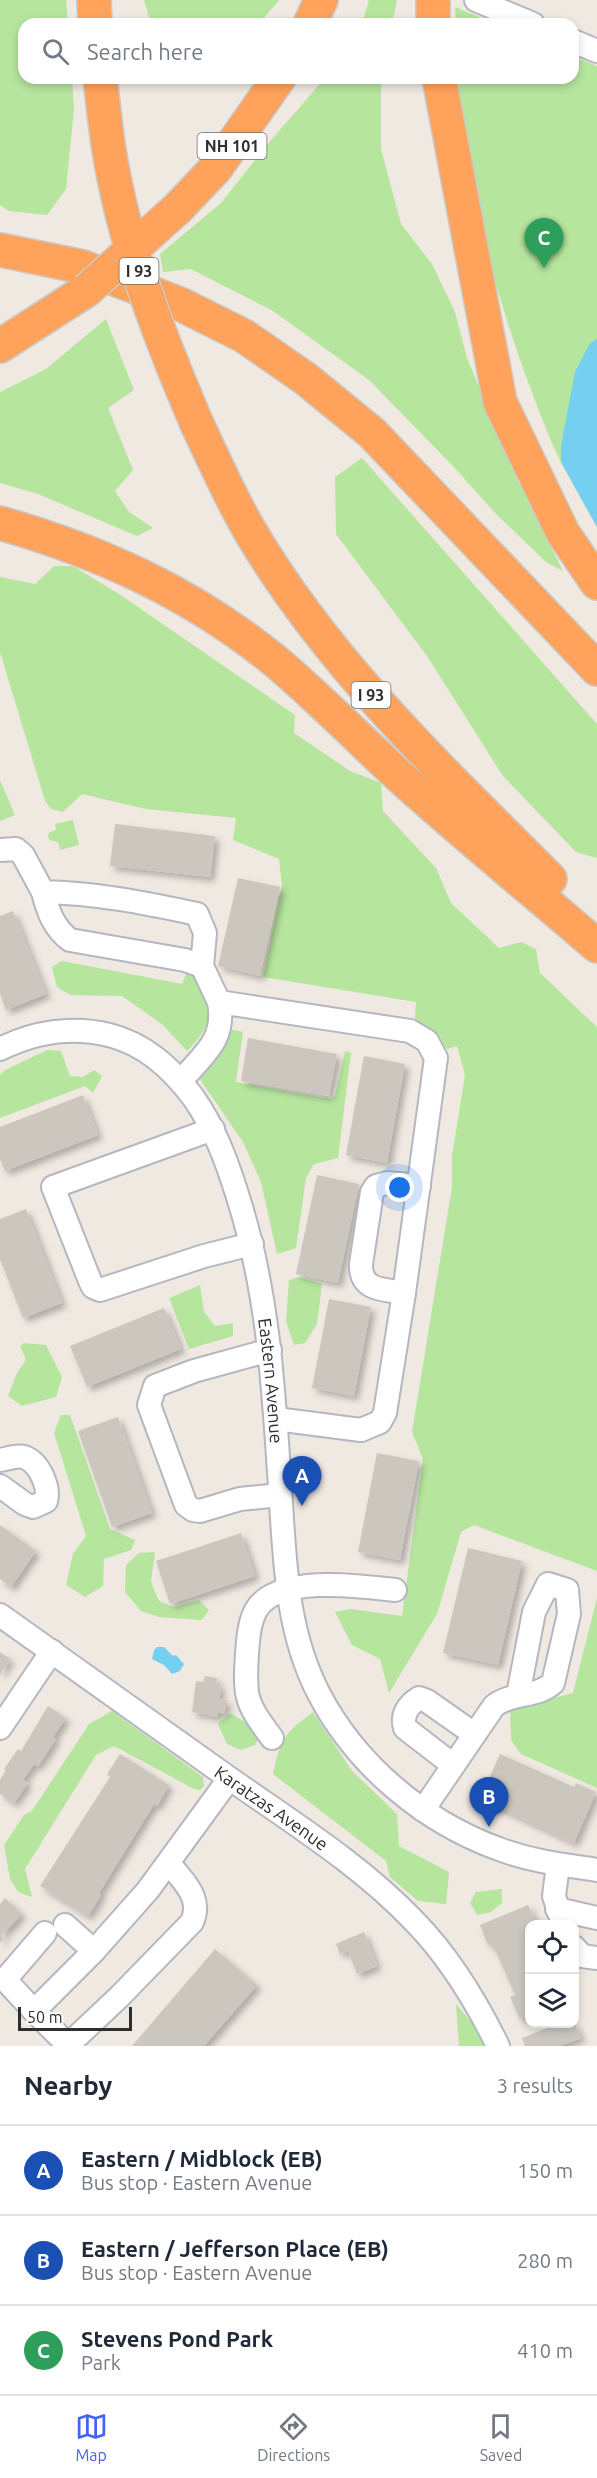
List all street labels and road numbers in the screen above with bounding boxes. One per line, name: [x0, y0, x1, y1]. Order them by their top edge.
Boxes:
road number: NH 101: [198, 133, 266, 159]
road number: I 93: [120, 258, 158, 284]
road number: I 93: [352, 682, 391, 708]
street label: Eastern Avenue: [255, 1317, 287, 1444]
street label: Karatzas Avenue: [211, 1761, 332, 1854]

